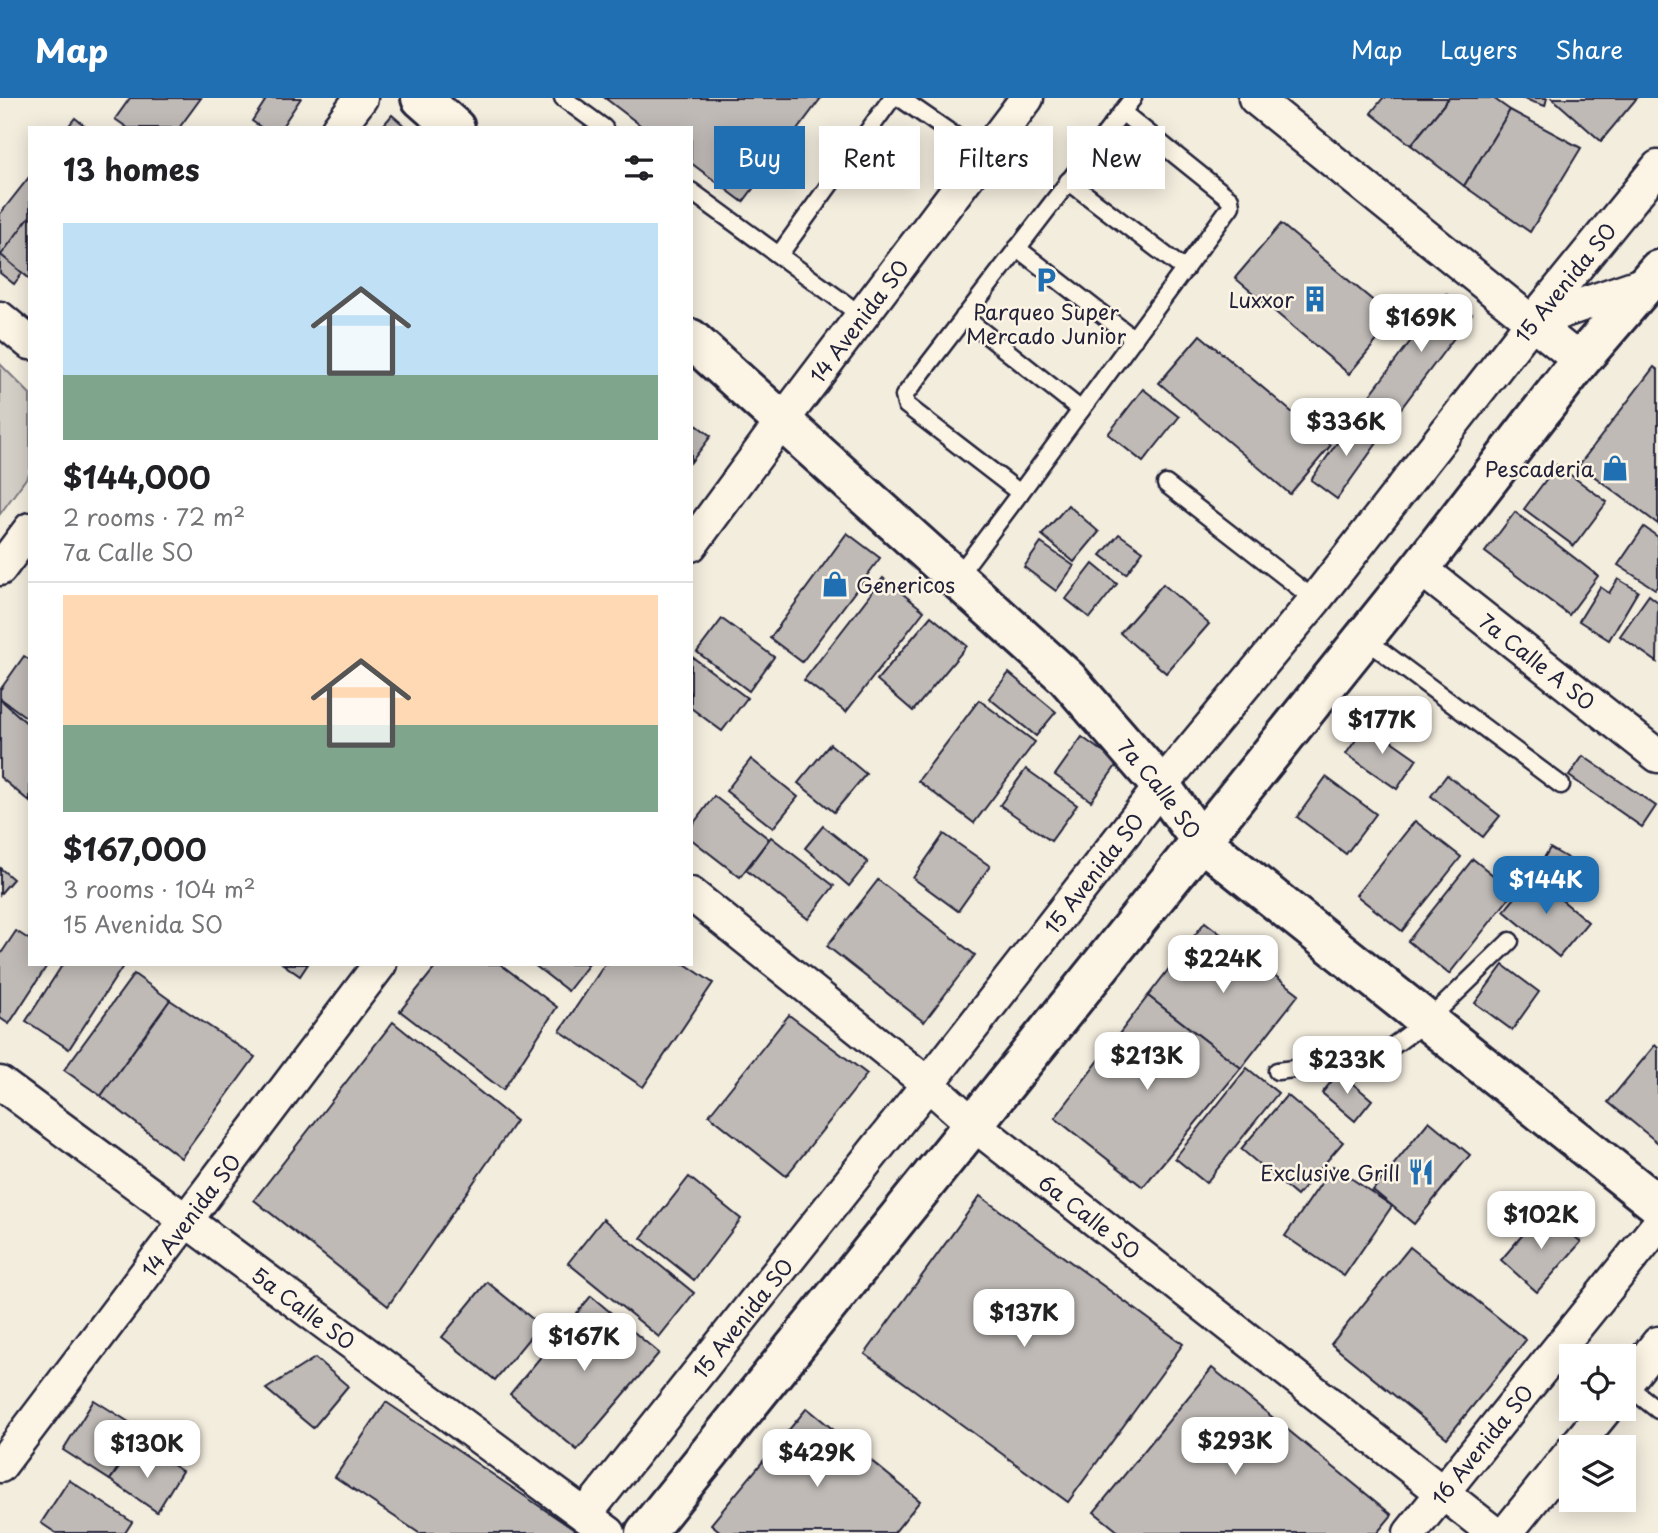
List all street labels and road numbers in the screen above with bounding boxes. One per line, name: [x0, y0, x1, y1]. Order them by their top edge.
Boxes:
street label: 15 Avenida SO: [1506, 215, 1623, 349]
street label: 14 Avenida SO: [801, 252, 916, 389]
street label: 7a Calle A SO: [1473, 605, 1603, 717]
street label: 7a Calle SO: [1111, 732, 1210, 845]
street label: 15 Avenida SO: [1036, 805, 1151, 940]
street label: 14 Avenida SO: [133, 1146, 247, 1283]
street label: 6a Calle SO: [1032, 1166, 1148, 1266]
street label: 15 Avenida SO: [684, 1251, 800, 1385]
street label: 5a Calle SO: [245, 1258, 363, 1357]
street label: 16 Avenida SO: [1423, 1377, 1540, 1512]

